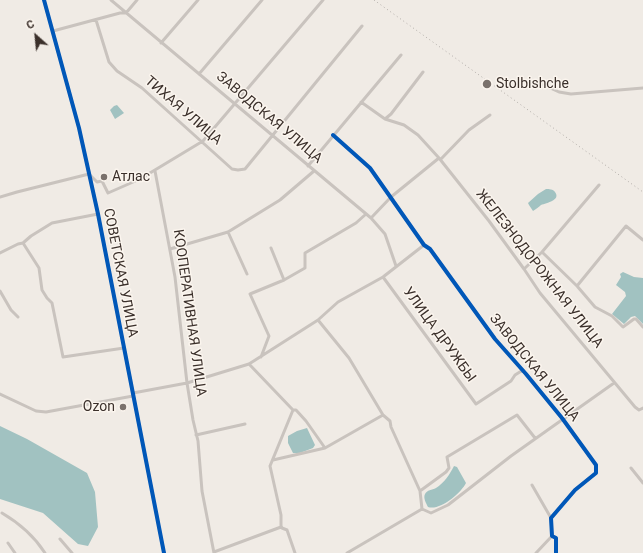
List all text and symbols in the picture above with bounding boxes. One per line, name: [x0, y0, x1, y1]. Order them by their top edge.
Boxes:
north arrow: [16, 16, 56, 56]
text: С: [24, 17, 36, 32]
street label: ЗАВОДСКАЯ УЛИЦА: [213, 69, 325, 167]
street label: ТИХАЯ УЛИЦА: [141, 73, 225, 149]
place label: Stolbishche: [496, 76, 569, 92]
marker: Stolbishche: [481, 78, 493, 90]
place label: Атлас: [112, 169, 150, 185]
marker: Атлас: [99, 172, 109, 182]
street label: ЖЕЛЕЗНОДОРОЖНАЯ УЛИЦА: [472, 186, 606, 352]
street label: СОВЕТСКАЯ УЛИЦА: [99, 207, 141, 339]
street label: КООПЕРАТИВНАЯ УЛИЦА: [169, 228, 209, 398]
street label: УЛИЦА ДРУЖБЫ: [399, 284, 479, 386]
street label: ЗАВОДСКАЯ УЛИЦА: [485, 311, 583, 425]
place label: Ozon: [83, 399, 115, 415]
marker: Ozon: [118, 402, 128, 412]

